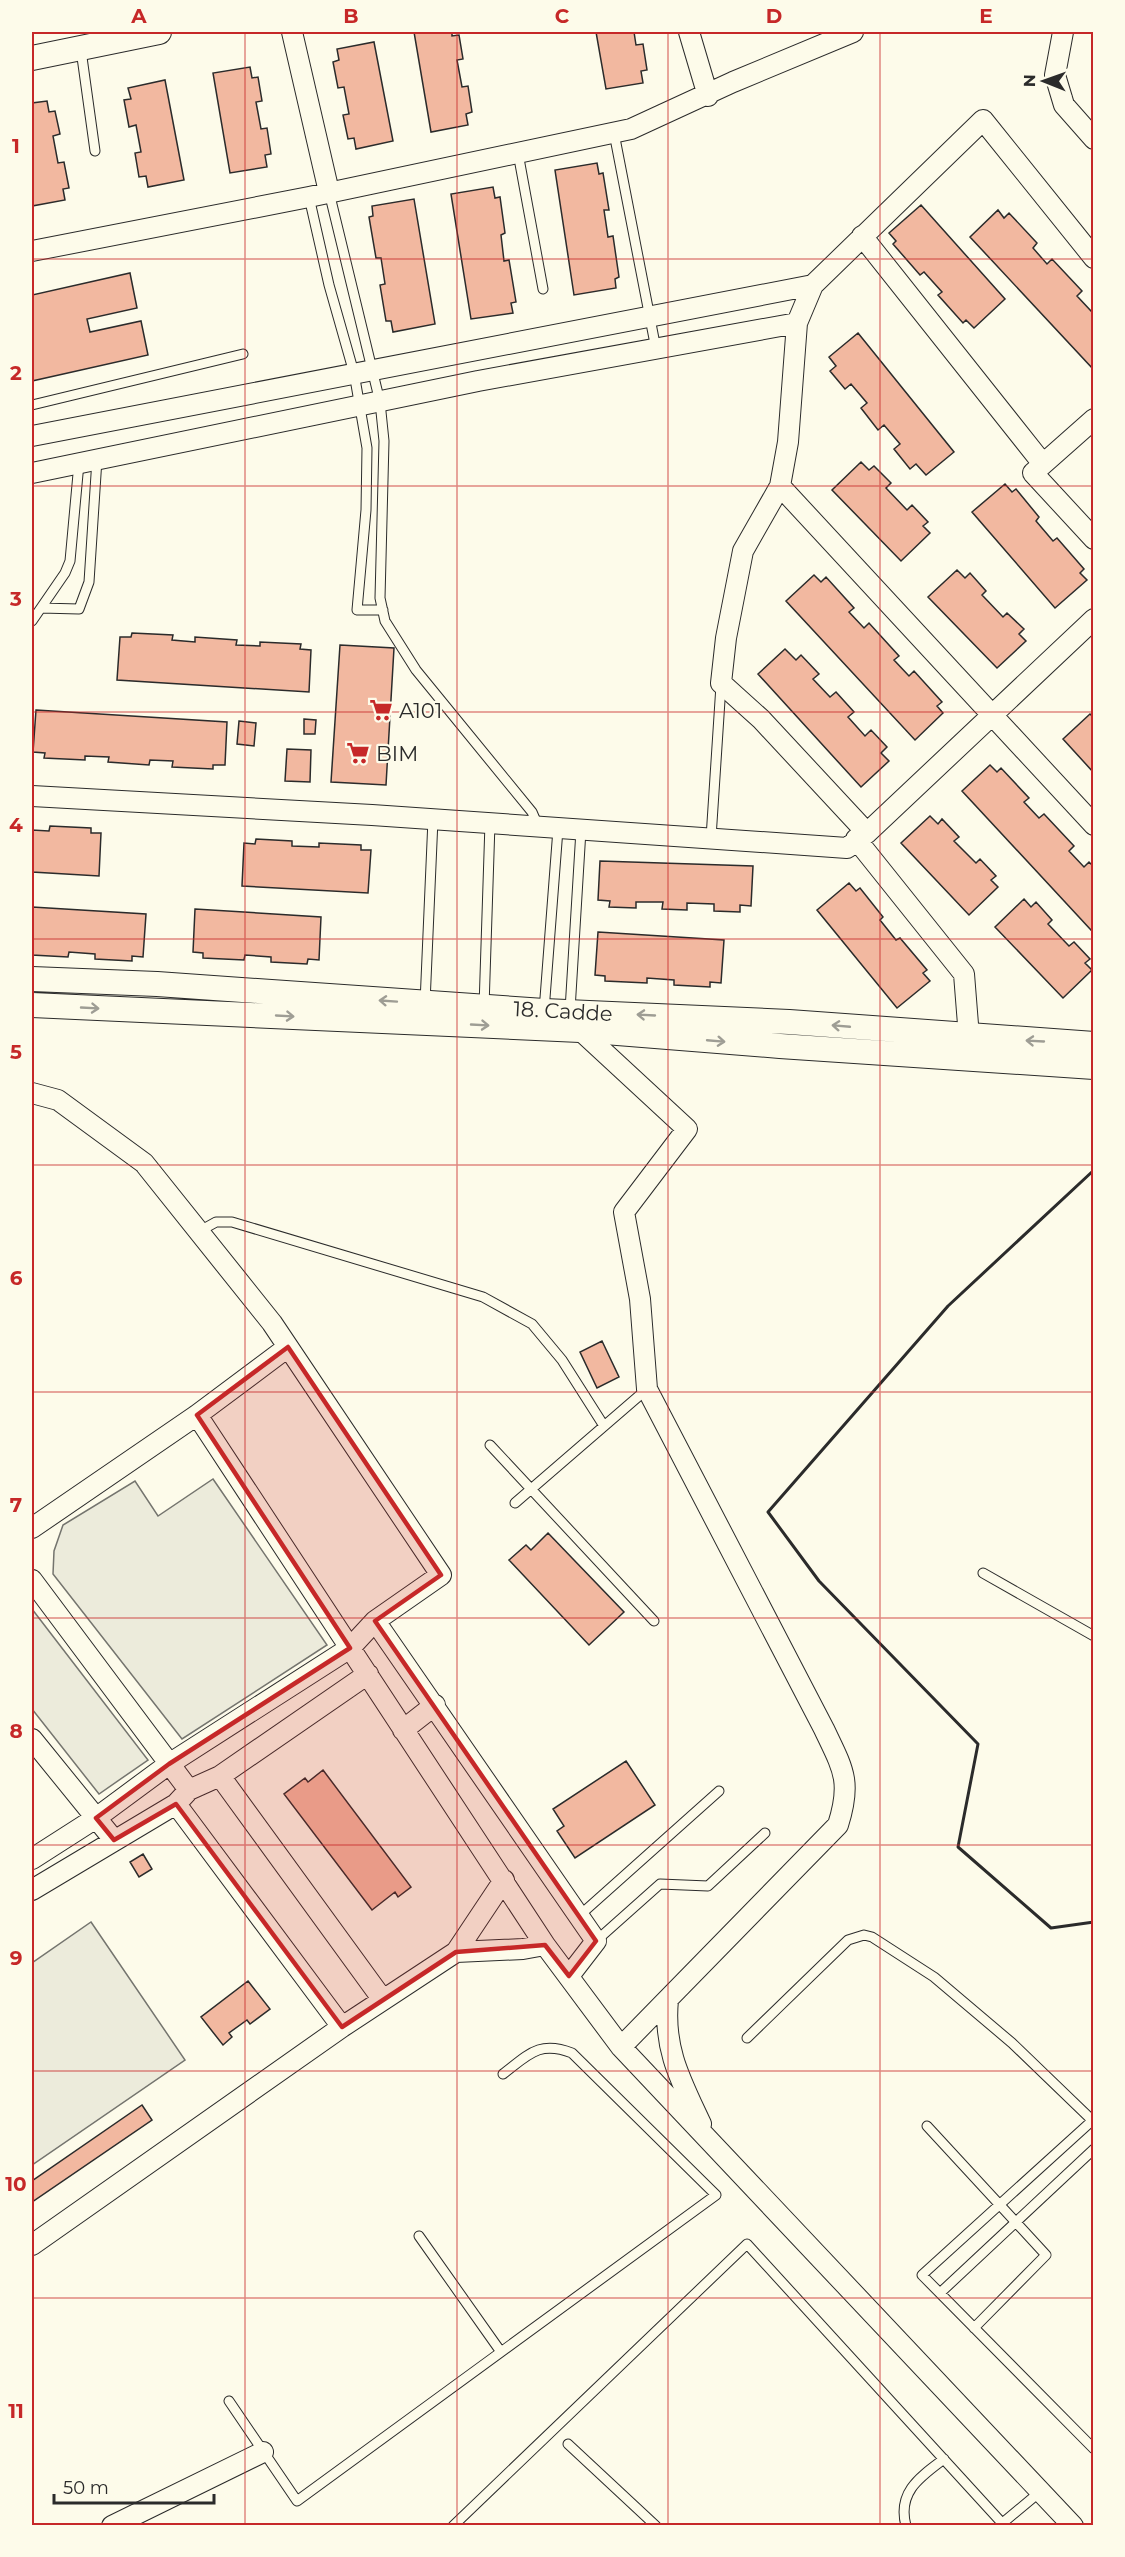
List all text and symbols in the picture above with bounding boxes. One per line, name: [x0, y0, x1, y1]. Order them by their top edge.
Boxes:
text: A: [130, 4, 147, 28]
text: B: [343, 4, 359, 28]
text: C: [555, 4, 570, 28]
text: D: [766, 4, 782, 28]
text: E: [979, 4, 993, 28]
north arrow: [1014, 51, 1074, 111]
text: N: [1020, 74, 1039, 87]
text: 1: [12, 134, 20, 158]
text: 2: [10, 361, 22, 385]
text: 3: [9, 587, 22, 611]
supermarket icon: A101: [368, 697, 394, 723]
place label: A101: [399, 698, 442, 723]
supermarket icon: BIM: [345, 740, 371, 766]
place label: BIM: [376, 741, 418, 766]
text: 4: [9, 813, 23, 837]
one-way arrow: [379, 995, 399, 1006]
street label: 18. Cadde: [513, 996, 613, 1026]
one-way arrow: [79, 1002, 99, 1013]
one-way arrow: [636, 1010, 656, 1021]
one-way arrow: [274, 1011, 294, 1022]
one-way arrow: [469, 1020, 489, 1031]
one-way arrow: [831, 1020, 851, 1031]
one-way arrow: [1026, 1035, 1046, 1046]
one-way arrow: [706, 1036, 725, 1047]
text: 5: [10, 1040, 22, 1064]
text: 6: [10, 1266, 23, 1290]
text: 7: [10, 1493, 22, 1517]
text: 8: [9, 1719, 23, 1743]
text: 9: [10, 1946, 22, 1970]
text: 10: [5, 2172, 27, 2196]
text: 11: [8, 2399, 24, 2423]
scale bar: [54, 2467, 214, 2505]
text: 50 m: [63, 2477, 109, 2499]

